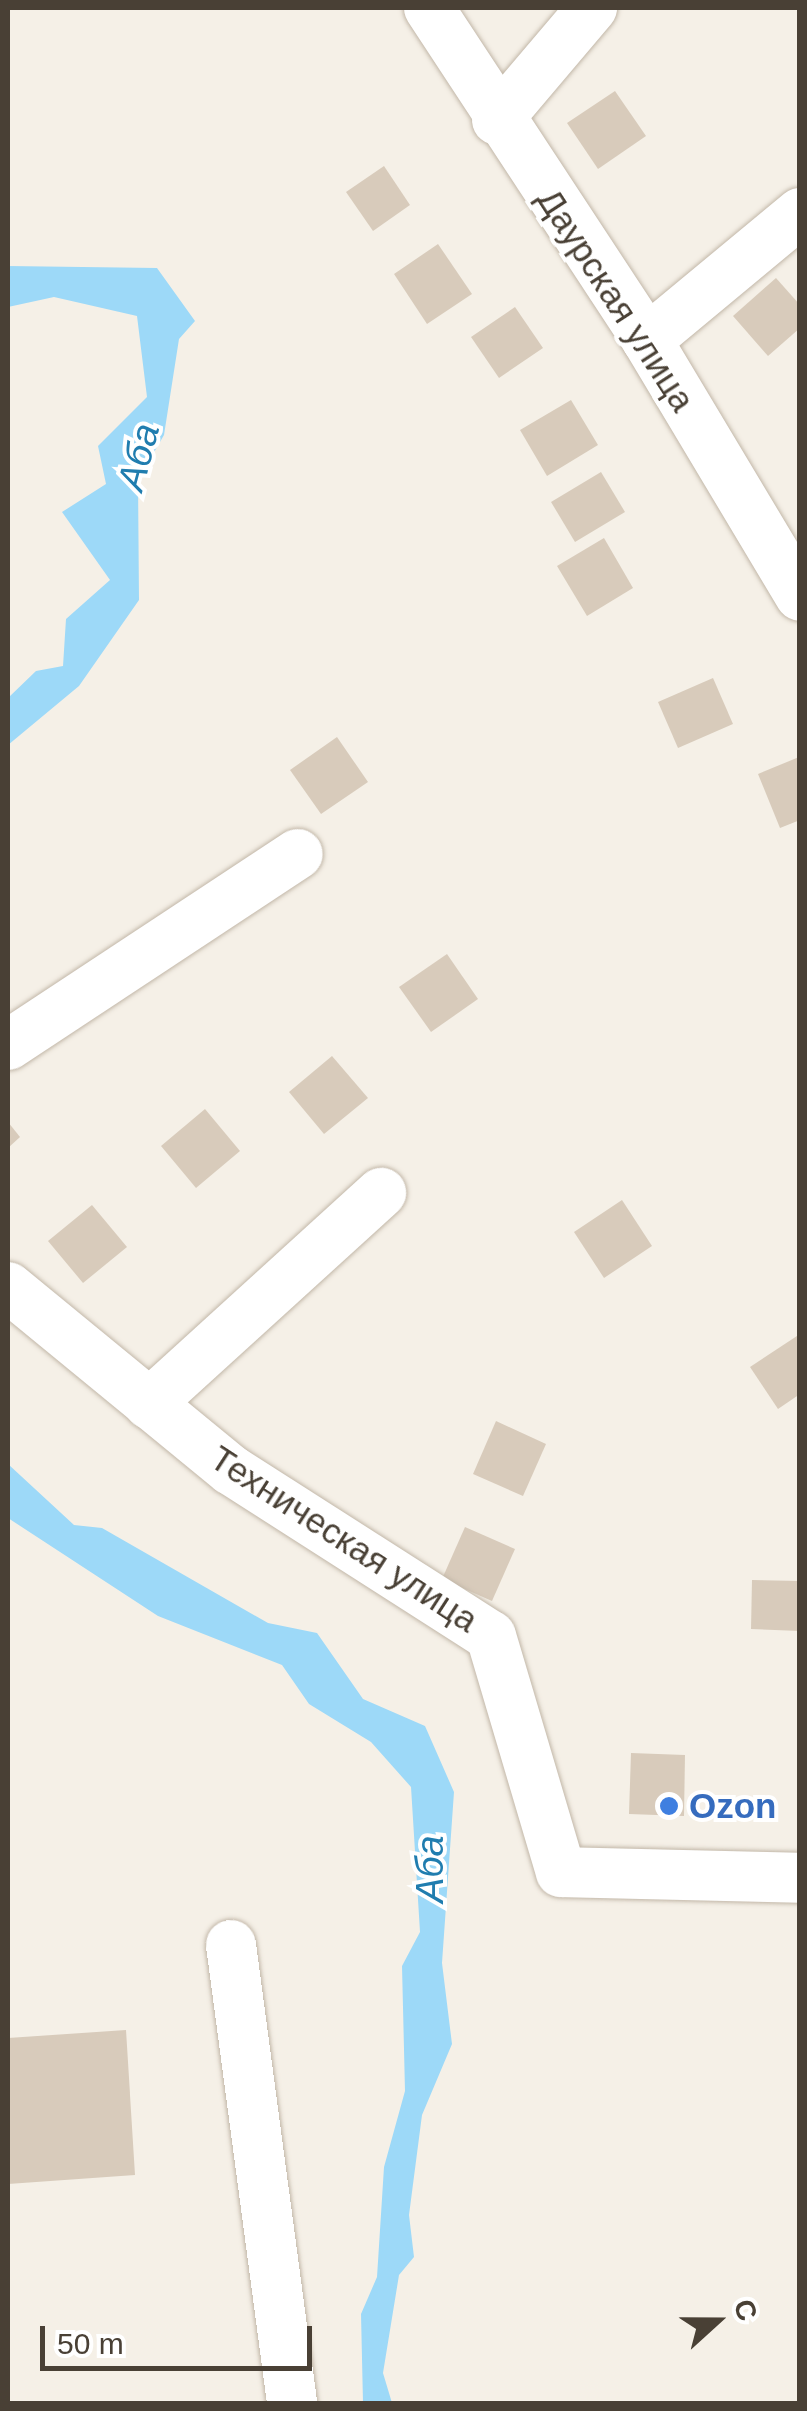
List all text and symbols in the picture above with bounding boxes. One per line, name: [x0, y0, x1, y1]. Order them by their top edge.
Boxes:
street label: Даурская улица: [528, 181, 704, 419]
water label: Аба: [108, 419, 170, 495]
street label: Техническая улица: [203, 1437, 485, 1641]
place label: Ozon: [689, 1785, 776, 1827]
marker: Ozon: [658, 1795, 680, 1817]
water label: Аба: [408, 1835, 454, 1903]
north arrow: [667, 2271, 767, 2371]
text: С: [727, 2295, 764, 2325]
scale bar: [45, 2306, 318, 2368]
text: 50 m: [57, 2327, 124, 2360]

